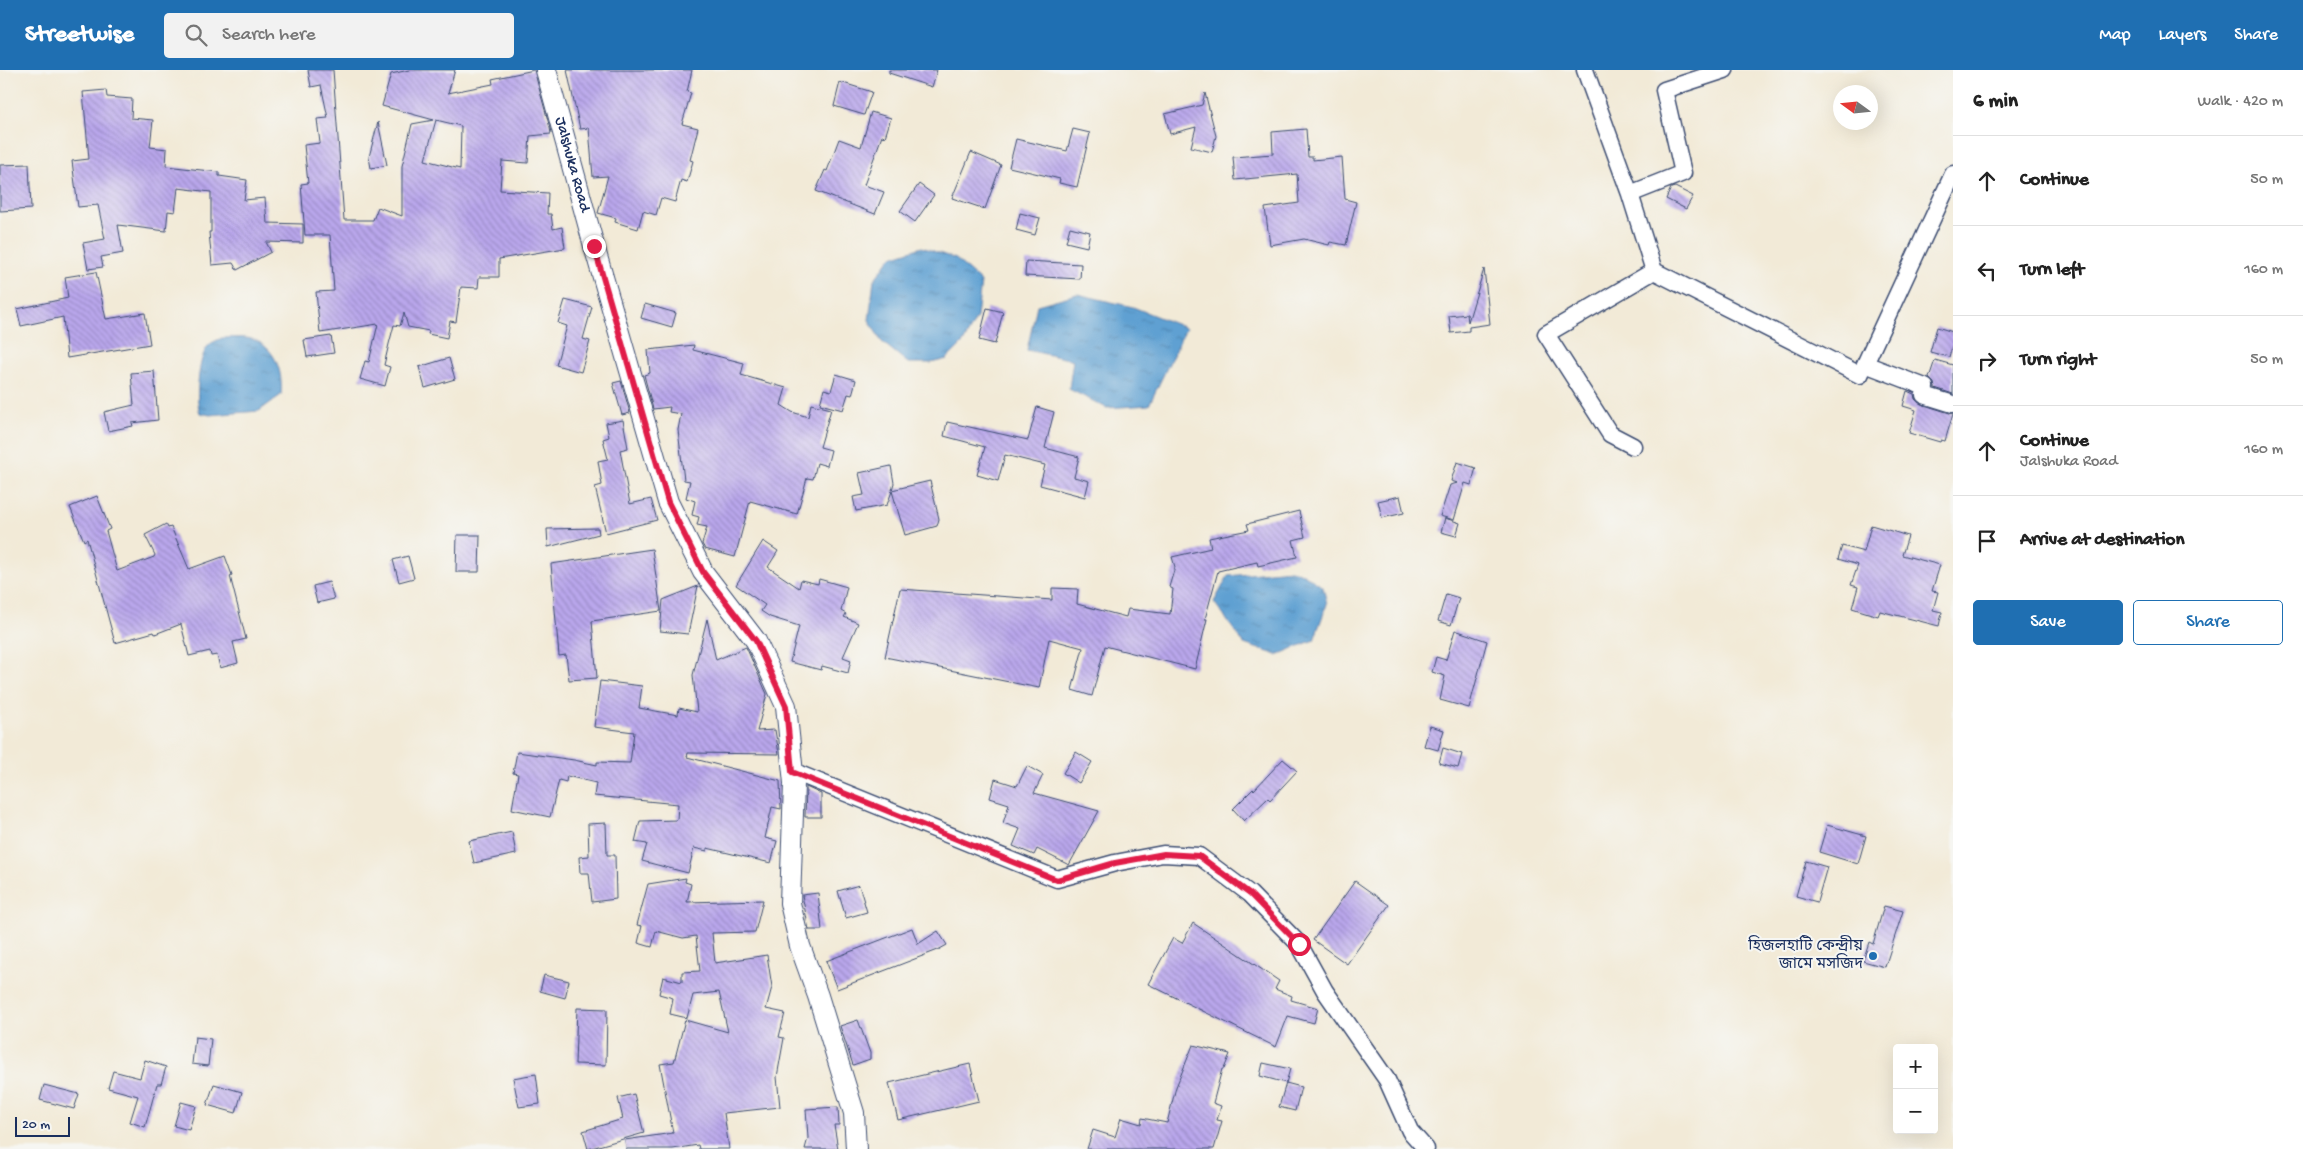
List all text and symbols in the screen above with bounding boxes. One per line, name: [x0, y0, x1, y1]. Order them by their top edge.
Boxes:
search box: [164, 13, 514, 58]
text: Streetwise: [25, 21, 134, 50]
icon: search: [182, 21, 210, 49]
text: Search here: [222, 24, 316, 47]
text: Map: [2099, 25, 2131, 46]
text: Layers: [2159, 25, 2206, 46]
text: Share: [2234, 25, 2278, 46]
north arrow: [1833, 85, 1878, 130]
text: 6 min: [1973, 90, 2018, 115]
text: Walk · 420 m: [2198, 93, 2283, 112]
street label: Jalshuka Road: [550, 115, 594, 216]
icon: ahead: [1973, 167, 2001, 195]
text: Continue: [2020, 169, 2089, 192]
text: 50 m: [2250, 171, 2283, 190]
route end: [583, 235, 606, 258]
icon: left: [1973, 257, 2001, 285]
text: Turn left: [2020, 259, 2084, 282]
text: 160 m: [2244, 261, 2283, 280]
icon: right: [1973, 347, 2001, 375]
text: Turn right: [2020, 349, 2096, 372]
text: 50 m: [2250, 351, 2283, 370]
text: Continue: [2020, 430, 2089, 453]
icon: ahead: [1973, 437, 2001, 465]
text: 160 m: [2244, 441, 2283, 460]
text: Jalshuka Road: [2020, 453, 2118, 472]
icon: arrive: [1973, 527, 2001, 555]
text: Arrive at destination: [2020, 529, 2184, 552]
button: Save: [1973, 600, 2123, 645]
button: Share: [2133, 600, 2283, 645]
route start: [1288, 933, 1311, 956]
place label: হিজলহাটি কেন্দ্রীয় জামে মসজিদ: [1747, 935, 1864, 975]
marker: হিজলহাটি কেন্দ্রীয় জামে মসজিদ: [1867, 950, 1879, 962]
map controls: [1893, 1044, 1938, 1134]
button: +: [1893, 1044, 1938, 1089]
button: −: [1893, 1089, 1938, 1134]
scale bar: [15, 1114, 70, 1137]
text: 20 m: [22, 1117, 50, 1134]

